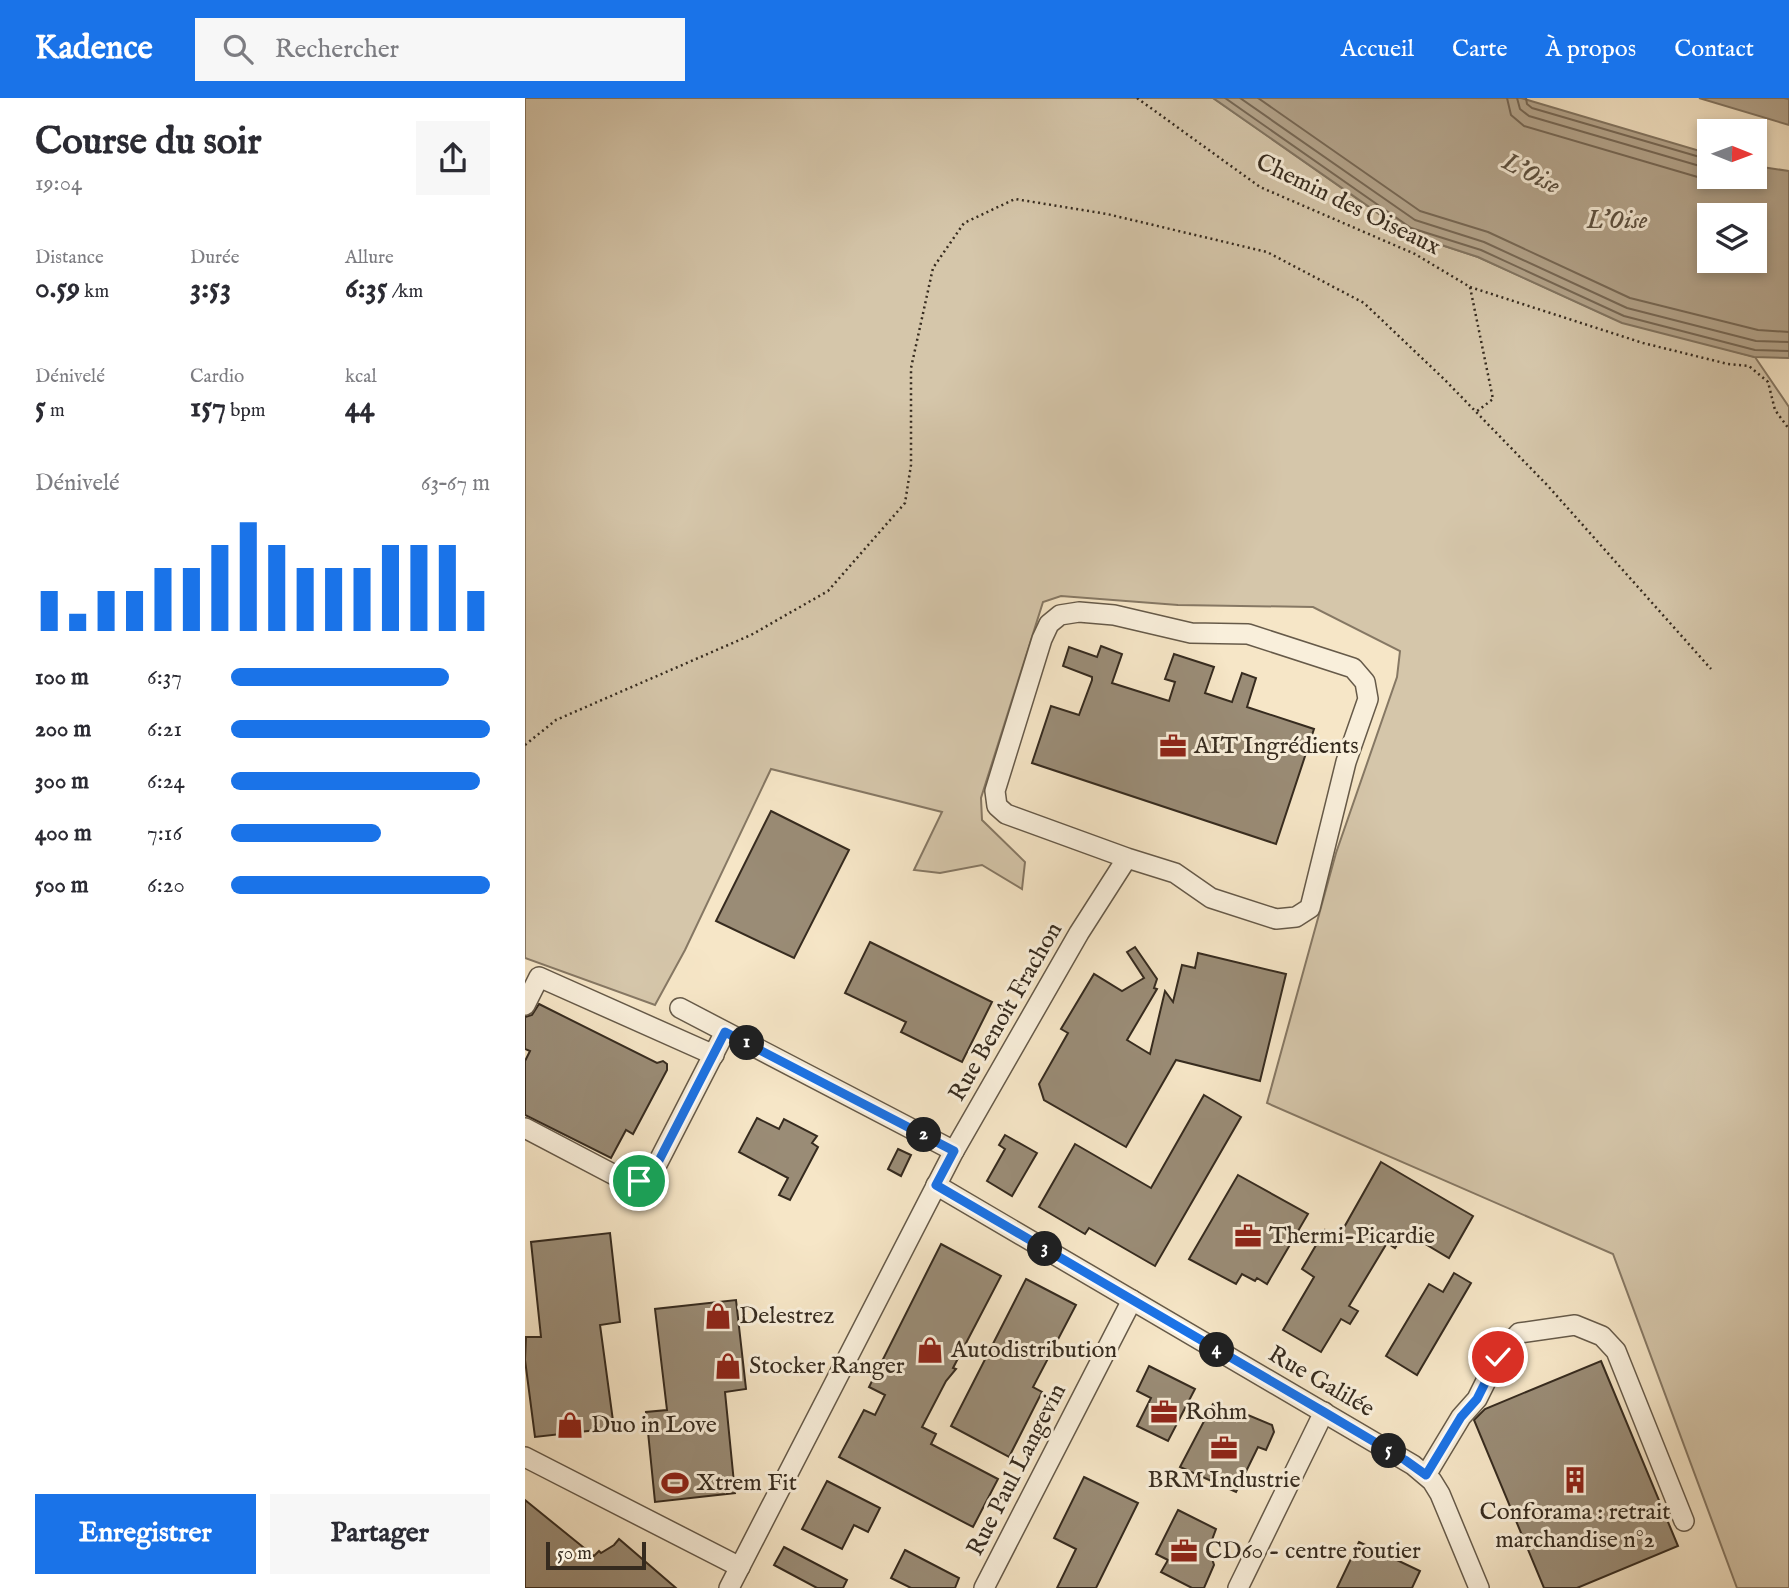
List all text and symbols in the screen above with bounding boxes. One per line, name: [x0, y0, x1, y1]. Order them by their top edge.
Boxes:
search box: [195, 18, 685, 81]
text: Kadence: [35, 28, 153, 70]
icon: search: [219, 30, 257, 68]
text: Rechercher: [275, 33, 399, 66]
text: Accueil: [1341, 34, 1414, 65]
text: Carte: [1452, 34, 1508, 65]
text: À propos: [1546, 34, 1636, 65]
text: Contact: [1674, 34, 1754, 65]
text: Course du soir: [35, 119, 261, 167]
north arrow: [1697, 119, 1767, 189]
map controls: [1697, 119, 1767, 273]
button: share: [416, 121, 490, 195]
water label: L'Oise: [1495, 145, 1566, 203]
street label: Chemin des Oiseaux: [1251, 147, 1446, 263]
text: 19:04: [35, 169, 82, 198]
button: layers: [1697, 203, 1767, 273]
water label: L’Oise: [1585, 204, 1648, 237]
text: Distance: [35, 246, 104, 270]
text: Durée: [190, 246, 240, 270]
text: Allure: [345, 246, 394, 270]
text: 0.59: [35, 270, 80, 308]
text: 3:53: [190, 270, 231, 308]
text: 6:35: [345, 270, 388, 308]
text: km: [80, 280, 109, 304]
text: /km: [388, 280, 423, 304]
text: Dénivelé: [35, 365, 105, 389]
text: Cardio: [190, 365, 244, 389]
text: kcal: [345, 365, 377, 389]
text: 5: [35, 389, 46, 427]
text: 157: [190, 389, 226, 427]
text: 44: [345, 389, 374, 427]
text: m: [46, 399, 65, 423]
text: bpm: [226, 399, 265, 423]
text: Dénivelé: [35, 469, 120, 498]
text: 63–67 m: [421, 469, 490, 498]
text: 100 m: [35, 663, 89, 692]
text: 6:37: [147, 663, 182, 692]
text: 200 m: [35, 715, 91, 744]
text: 6:21: [147, 715, 182, 744]
office icon: AIT Ingrédients: [1158, 731, 1188, 761]
place label: AIT Ingrédients: [1193, 731, 1359, 762]
text: 300 m: [35, 767, 89, 796]
text: 6:24: [147, 767, 185, 796]
text: 400 m: [35, 819, 92, 848]
text: 7:16: [147, 819, 182, 848]
text: 500 m: [35, 871, 89, 900]
text: 6:20: [147, 871, 185, 900]
street label: Rue Benoît Frachon: [942, 917, 1070, 1107]
pin: 1: [729, 1026, 765, 1060]
text: 1: [743, 1030, 750, 1054]
pin: 2: [907, 1118, 941, 1152]
text: 2: [919, 1122, 928, 1146]
pin: [609, 1151, 669, 1211]
icon: arrive: [620, 1162, 658, 1200]
office icon: Thermi-Picardie: [1233, 1221, 1263, 1251]
place label: Thermi-Picardie: [1269, 1221, 1435, 1252]
pin: 3: [1028, 1232, 1063, 1266]
text: 3: [1041, 1236, 1048, 1260]
shop icon: Delestrez: [703, 1301, 733, 1331]
place label: Delestrez: [739, 1301, 834, 1332]
pin: [1468, 1327, 1528, 1387]
pin: 4: [1199, 1332, 1235, 1368]
shop icon: Autodistribution: [915, 1335, 945, 1365]
place label: Autodistribution: [950, 1335, 1117, 1366]
text: 4: [1212, 1337, 1221, 1361]
icon: check: [1479, 1338, 1517, 1376]
street label: Rue Galilée: [1262, 1339, 1380, 1425]
shop icon: Stocker Ranger: [713, 1351, 743, 1381]
place label: Stocker Ranger: [749, 1351, 905, 1382]
street label: Rue Paul Langevin: [960, 1378, 1074, 1561]
office icon: Rohm: [1149, 1397, 1179, 1427]
place label: Rohm: [1185, 1397, 1247, 1428]
shop icon: Duo in Love: [555, 1410, 585, 1440]
place label: Duo in Love: [591, 1410, 717, 1441]
office icon: BRM Industrie: [1209, 1433, 1239, 1463]
pin: 5: [1371, 1434, 1407, 1468]
text: 5: [1385, 1438, 1392, 1462]
place label: BRM Industrie: [1148, 1465, 1300, 1496]
building icon: Conforama : retrait marchandise n°2: [1560, 1465, 1590, 1495]
sports icon: Xtrem Fit: [660, 1468, 690, 1498]
place label: Xtrem Fit: [696, 1468, 797, 1499]
button: Enregistrer: [35, 1494, 256, 1574]
button: Partager: [270, 1494, 490, 1574]
place label: Conforama : retrait marchandise n°2: [1480, 1497, 1670, 1556]
office icon: CD60 - centre routier: [1169, 1536, 1199, 1566]
place label: CD60 - centre routier: [1205, 1536, 1421, 1567]
scale bar: [546, 1539, 646, 1571]
text: 50 m: [557, 1542, 592, 1566]

